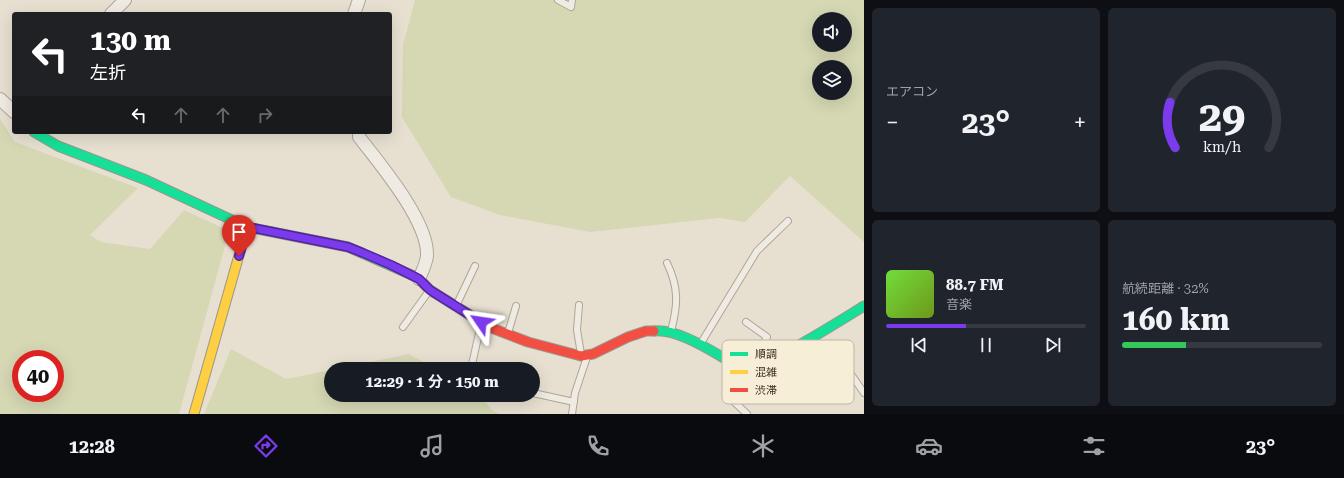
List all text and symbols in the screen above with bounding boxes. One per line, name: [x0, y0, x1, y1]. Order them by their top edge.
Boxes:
map controls: [812, 12, 852, 100]
button: sound: [812, 12, 852, 52]
text: 130 m: [90, 24, 171, 57]
icon: left: [24, 28, 76, 80]
button: layers: [812, 60, 852, 100]
text: 左折: [90, 62, 126, 83]
text: エアコン: [886, 84, 938, 99]
text: 29: [1199, 92, 1245, 141]
icon: left: [128, 104, 150, 126]
icon: ahead: [170, 104, 192, 126]
icon: ahead: [212, 104, 234, 126]
icon: right: [254, 104, 276, 126]
text: 23°: [962, 105, 1010, 140]
text: −: [886, 110, 898, 135]
text: +: [1074, 110, 1086, 135]
text: km/h: [1203, 139, 1241, 155]
pin: [222, 215, 256, 256]
icon: arrive: [228, 221, 250, 243]
text: 88.7 FM: [946, 276, 1003, 294]
text: 航続距離 · 32%: [1122, 281, 1209, 296]
text: 音楽: [946, 297, 972, 312]
position arrow: [460, 301, 502, 343]
text: 160 km: [1122, 302, 1230, 337]
icon: previous: [908, 334, 930, 356]
icon: pause: [975, 334, 997, 356]
icon: next: [1042, 334, 1064, 356]
legend: [722, 340, 854, 404]
text: 順調: [755, 348, 777, 361]
speed limit sign: 40: [12, 350, 64, 402]
text: 混雑: [755, 366, 777, 379]
text: 12:29 · 1 分 · 150 m: [365, 373, 499, 391]
text: 渋滞: [755, 384, 777, 397]
icon: directions: [252, 432, 280, 460]
icon: music: [418, 432, 446, 460]
icon: phone: [584, 432, 612, 460]
icon: climate: [749, 432, 777, 460]
icon: car: [915, 432, 943, 460]
icon: filters: [1080, 432, 1108, 460]
text: 12:28: [69, 436, 115, 457]
text: 23°: [1246, 436, 1275, 457]

